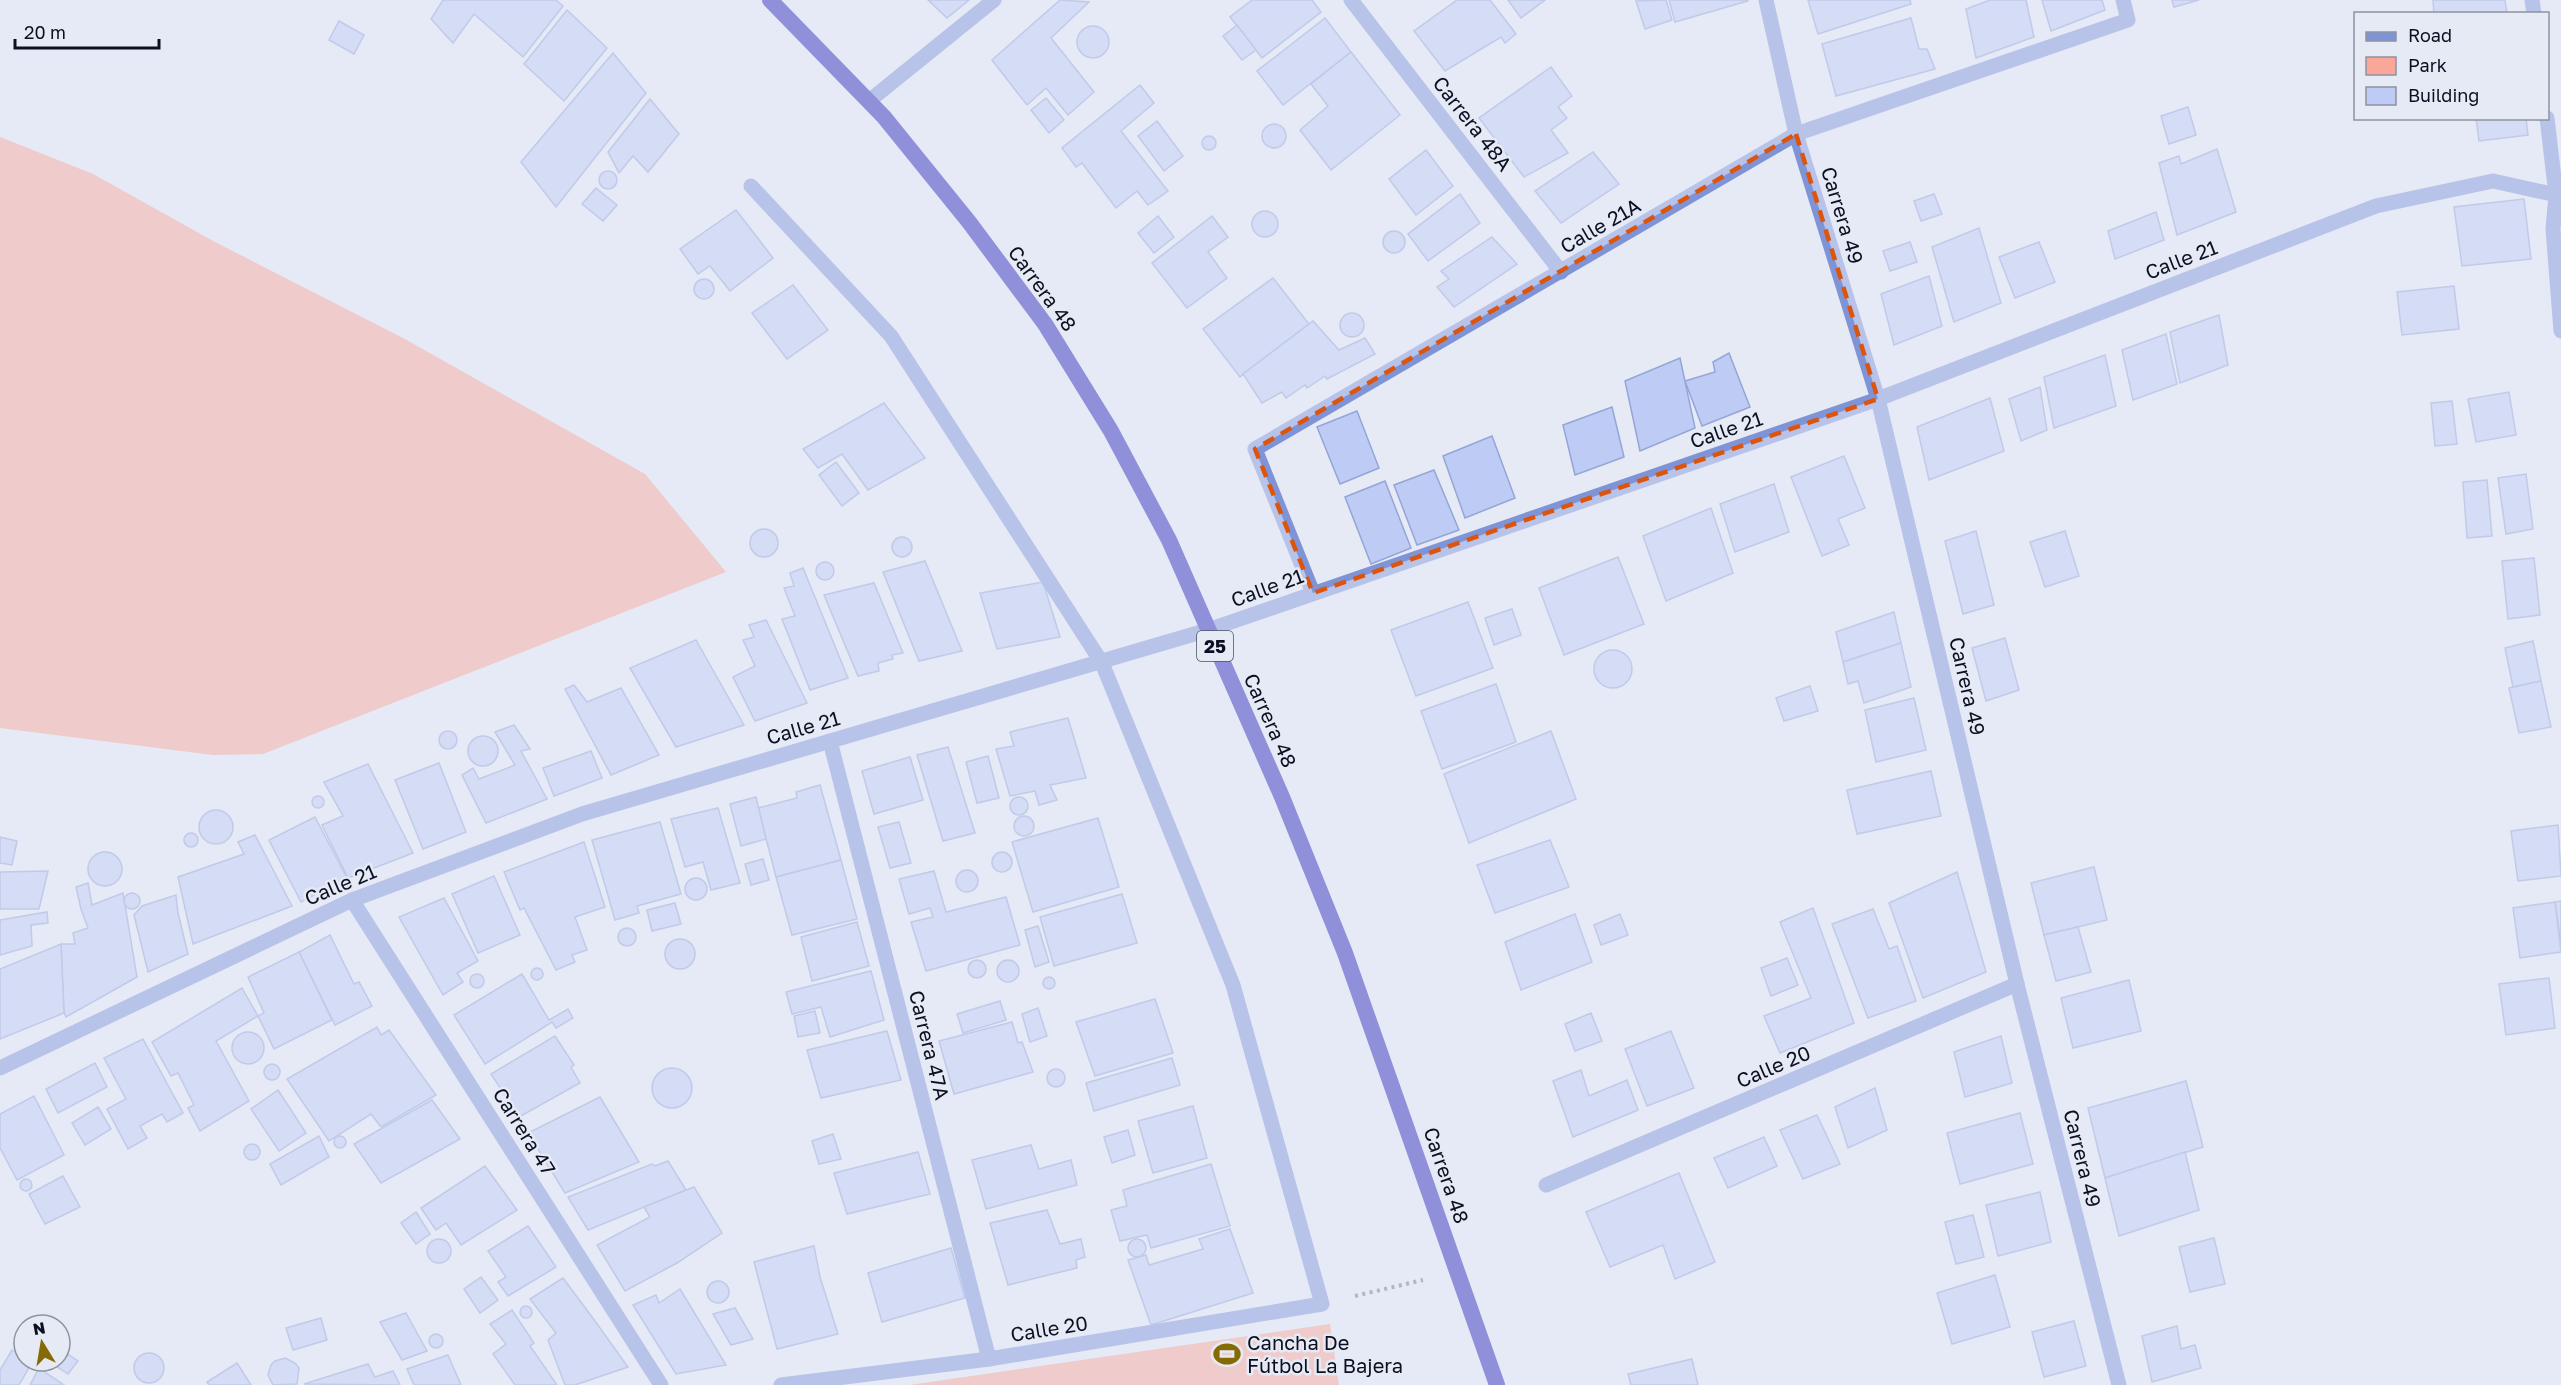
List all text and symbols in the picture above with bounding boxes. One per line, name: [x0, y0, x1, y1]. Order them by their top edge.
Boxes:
scale bar: [15, 12, 159, 50]
legend: [2354, 12, 2549, 120]
text: 20 m: [24, 21, 66, 43]
text: Road: [2408, 24, 2452, 46]
text: Park: [2408, 54, 2447, 76]
street label: Carrera 48A: [1429, 71, 1517, 175]
text: Building: [2408, 84, 2479, 106]
street label: Carrera 49: [1817, 164, 1869, 266]
street label: Calle 21A: [1556, 192, 1644, 258]
street label: Calle 21: [2142, 234, 2221, 284]
street label: Carrera 48: [1004, 240, 1082, 336]
street label: Calle 21: [1686, 405, 1766, 453]
street label: Calle 21: [1227, 563, 1307, 611]
road number: 25: [1197, 631, 1233, 661]
street label: Carrera 49: [1945, 635, 1991, 737]
street label: Carrera 48: [1240, 669, 1302, 771]
street label: Calle 21: [763, 705, 843, 749]
street label: Calle 21: [301, 858, 380, 910]
street label: Carrera 47A: [905, 988, 955, 1102]
street label: Calle 20: [1732, 1040, 1814, 1092]
street label: Carrera 47: [489, 1083, 561, 1179]
street label: Carrera 49: [2059, 1107, 2107, 1209]
street label: Carrera 48: [1419, 1124, 1475, 1226]
street label: Calle 20: [1009, 1310, 1089, 1346]
north arrow: [12, 1313, 72, 1373]
text: N: [31, 1317, 47, 1339]
place label: Cancha De Fútbol La Bajera: [1247, 1330, 1403, 1377]
sports icon: Cancha De Fútbol La Bajera: [1212, 1339, 1242, 1369]

